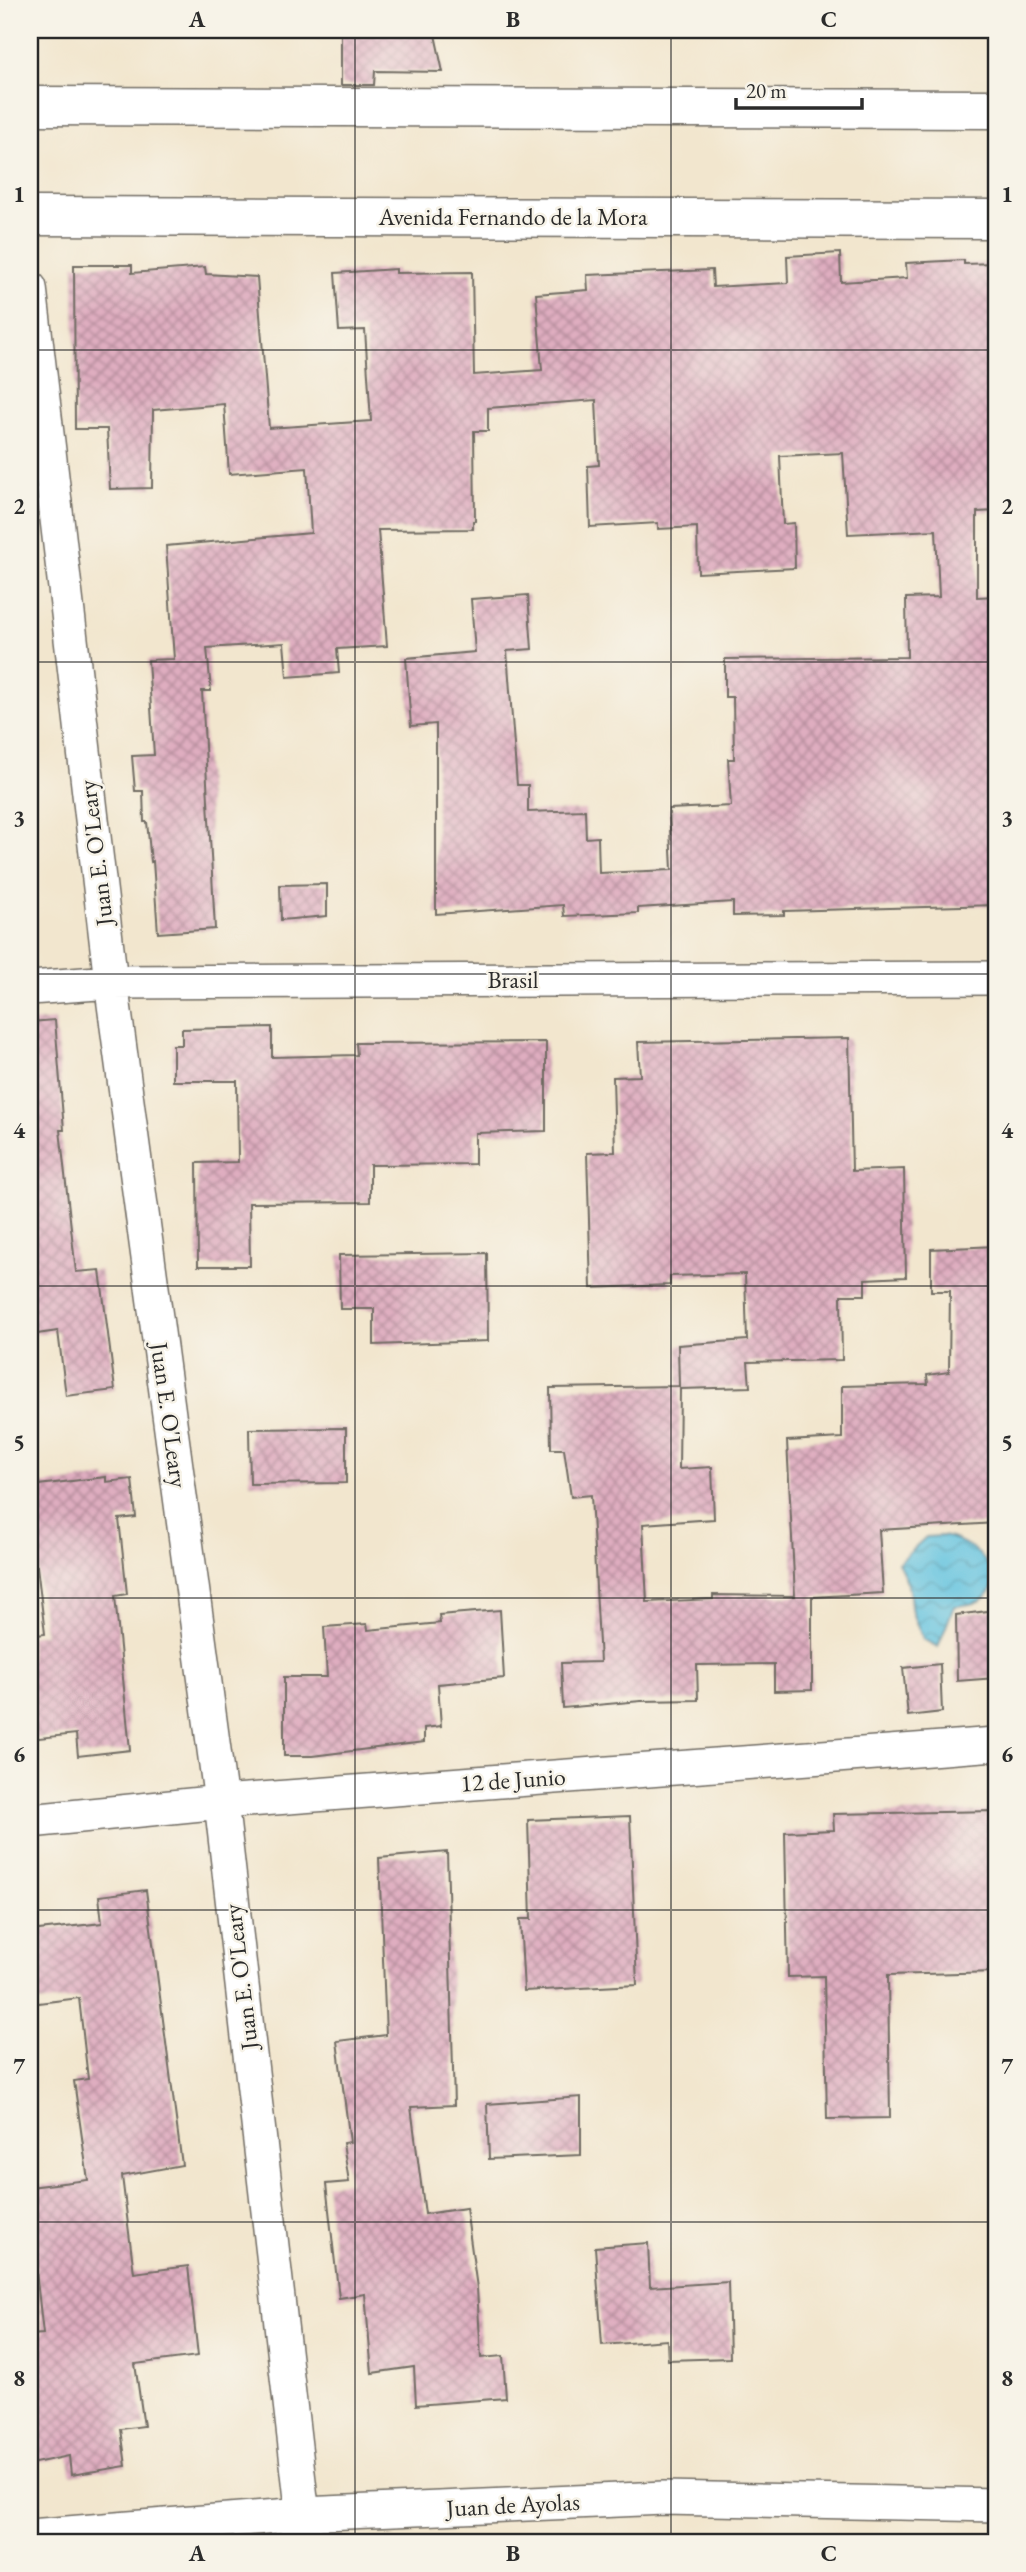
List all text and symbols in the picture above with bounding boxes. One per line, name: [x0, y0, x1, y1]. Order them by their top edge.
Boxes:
text: A: [188, 4, 206, 34]
text: B: [506, 4, 520, 34]
text: C: [821, 4, 837, 34]
scale bar: [736, 66, 862, 110]
text: 20 m: [746, 77, 787, 104]
text: 1: [13, 179, 25, 209]
text: 1: [1001, 179, 1013, 209]
street label: Avenida Fernando de la Mora: [377, 201, 648, 232]
text: 2: [13, 491, 25, 521]
text: 2: [1001, 491, 1013, 521]
street label: Juan E. O'Leary: [71, 778, 120, 930]
text: 3: [13, 803, 25, 833]
text: 3: [1001, 803, 1013, 833]
street label: Brasil: [487, 964, 539, 995]
text: 4: [13, 1115, 26, 1145]
text: 4: [1001, 1115, 1014, 1145]
street label: Juan E. O'Leary: [144, 1338, 195, 1490]
text: 5: [13, 1427, 25, 1457]
text: 5: [1001, 1427, 1013, 1457]
text: 6: [13, 1739, 25, 1769]
text: 6: [1001, 1739, 1013, 1769]
street label: 12 de Junio: [459, 1760, 567, 1799]
street label: Juan E. O'Leary: [216, 1902, 265, 2054]
text: 7: [13, 2051, 26, 2081]
text: 7: [1001, 2051, 1014, 2081]
text: 8: [13, 2363, 25, 2393]
text: 8: [1001, 2363, 1013, 2393]
street label: Juan de Ayolas: [443, 2486, 580, 2524]
text: A: [188, 2538, 206, 2568]
text: B: [506, 2538, 520, 2568]
text: C: [821, 2538, 837, 2568]

